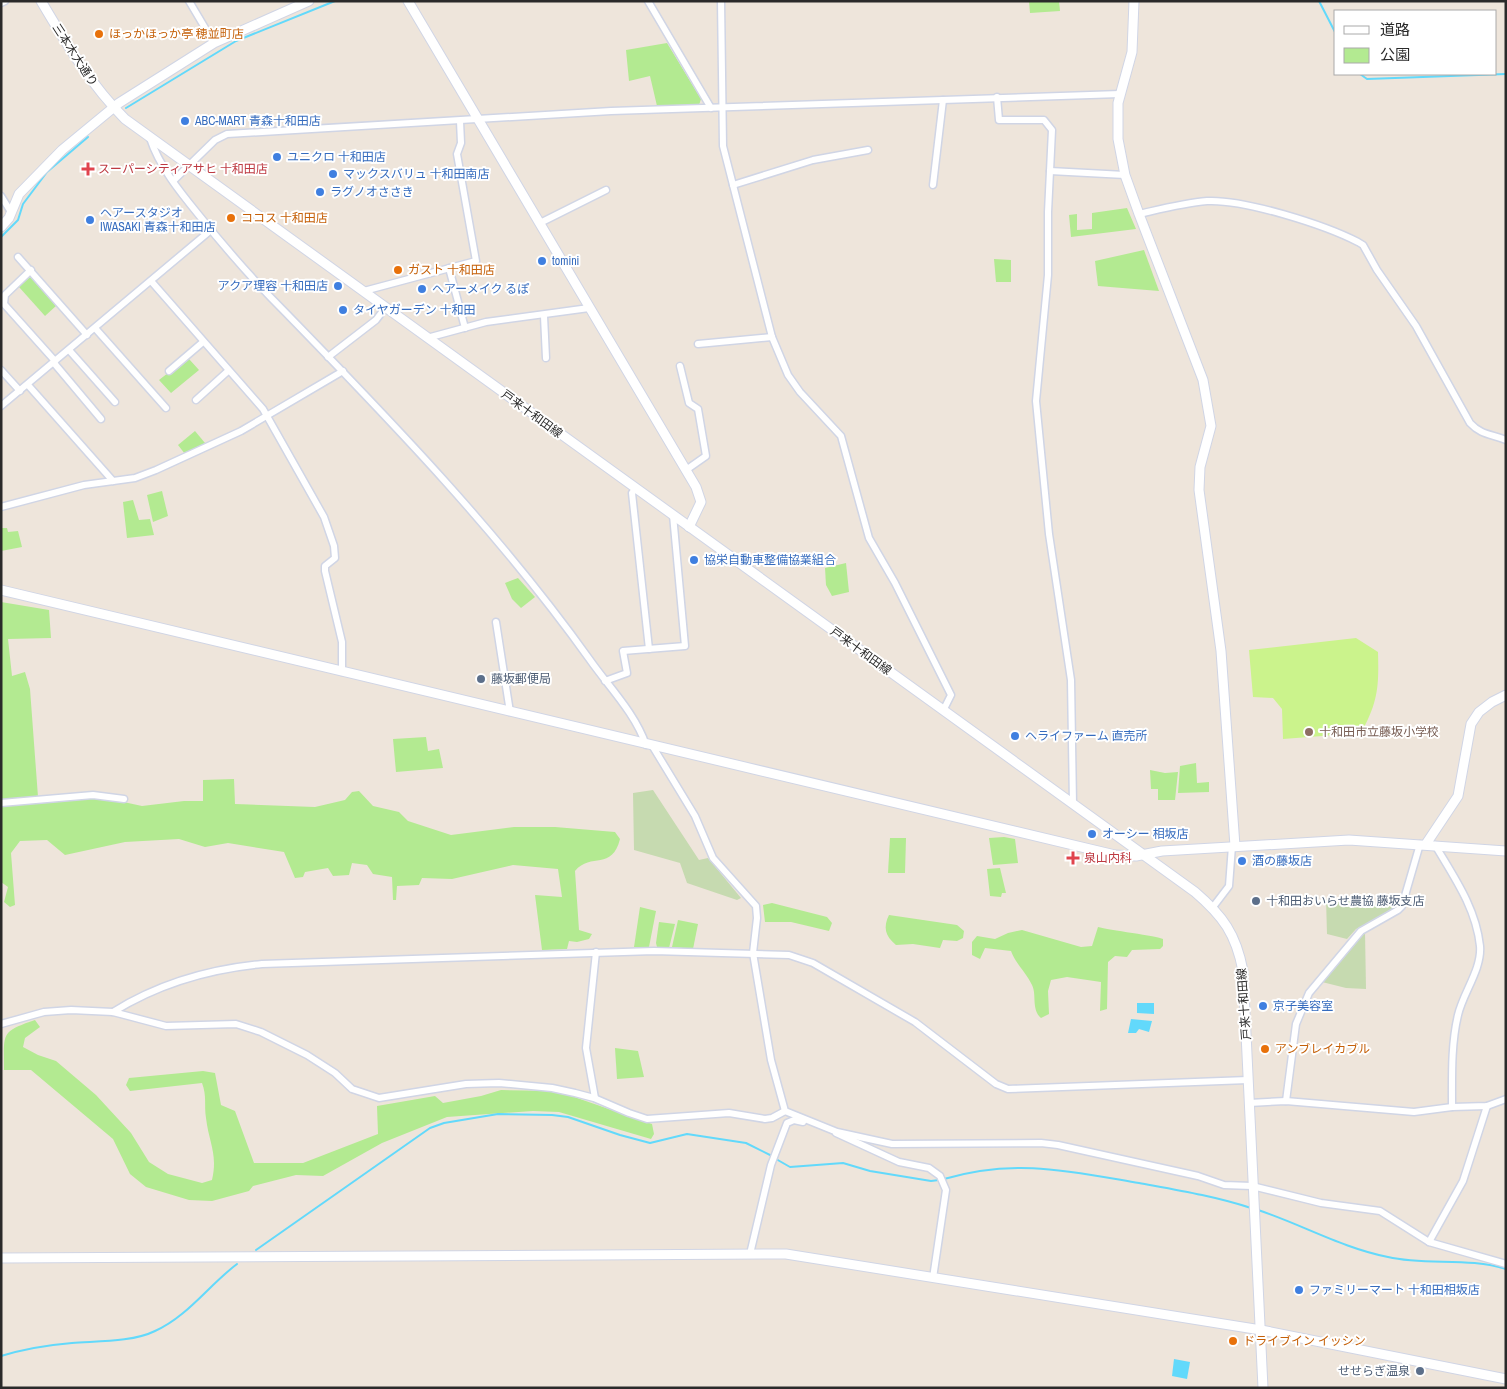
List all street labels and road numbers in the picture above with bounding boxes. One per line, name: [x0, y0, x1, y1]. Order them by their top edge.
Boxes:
street label: 三本木大通り: [49, 20, 101, 90]
street label: 戸来十和田線: [498, 386, 566, 442]
street label: 戸来十和田線: [827, 623, 895, 679]
street label: 戸来十和田線: [1234, 968, 1254, 1040]

